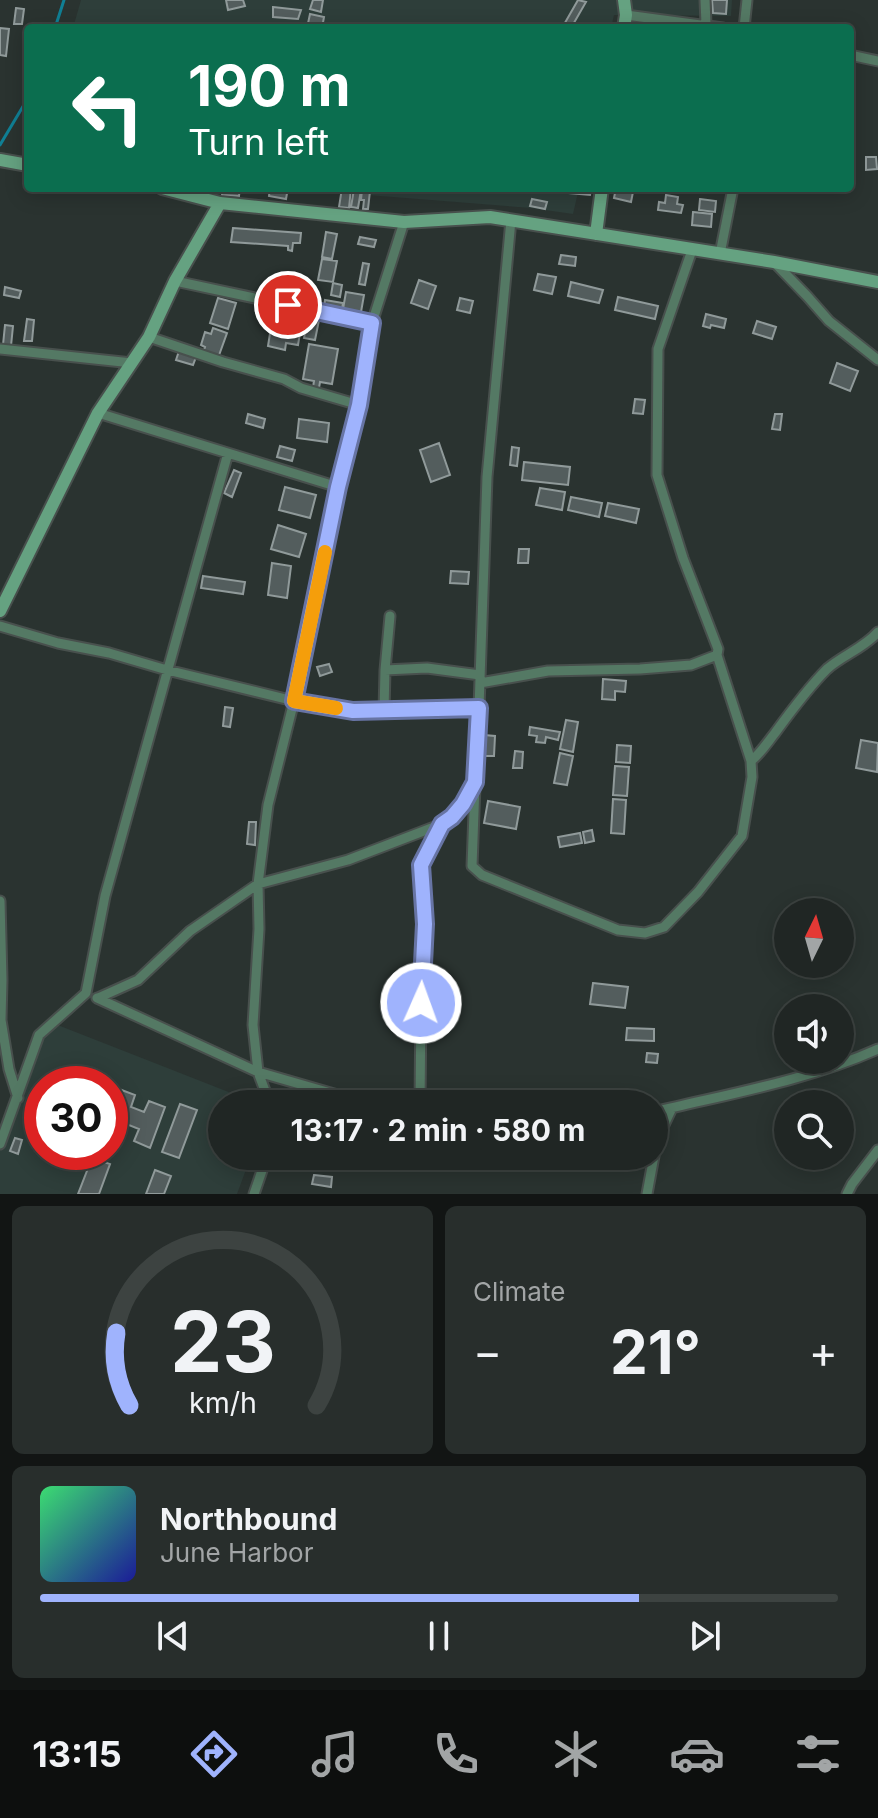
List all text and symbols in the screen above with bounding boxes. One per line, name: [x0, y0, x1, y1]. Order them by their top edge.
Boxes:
text: 190 m: [188, 52, 351, 120]
icon: left: [56, 56, 160, 160]
text: Turn left: [188, 120, 329, 164]
pin: [254, 271, 322, 339]
icon: arrive: [266, 283, 310, 327]
north arrow: [774, 898, 854, 978]
map controls: [774, 898, 854, 1170]
position arrow: [379, 961, 463, 1045]
button: sound: [774, 994, 854, 1074]
speed limit sign: 30: [24, 1066, 128, 1170]
button: search: [774, 1090, 854, 1170]
text: 13:17 · 2 min · 580 m: [291, 1112, 585, 1148]
text: Climate: [473, 1276, 565, 1307]
text: 23: [169, 1291, 276, 1392]
text: 21°: [610, 1316, 701, 1388]
text: −: [473, 1325, 502, 1379]
text: +: [809, 1325, 838, 1379]
text: km/h: [189, 1385, 256, 1420]
text: Northbound: [160, 1501, 337, 1537]
text: June Harbor: [160, 1537, 313, 1568]
icon: previous: [151, 1614, 195, 1658]
icon: pause: [417, 1614, 461, 1658]
icon: next: [683, 1614, 727, 1658]
icon: directions: [186, 1726, 242, 1782]
icon: music: [307, 1726, 363, 1782]
icon: phone: [428, 1726, 484, 1782]
icon: climate: [548, 1726, 604, 1782]
icon: car: [669, 1726, 725, 1782]
icon: filters: [790, 1726, 846, 1782]
text: 13:15: [32, 1732, 122, 1776]

